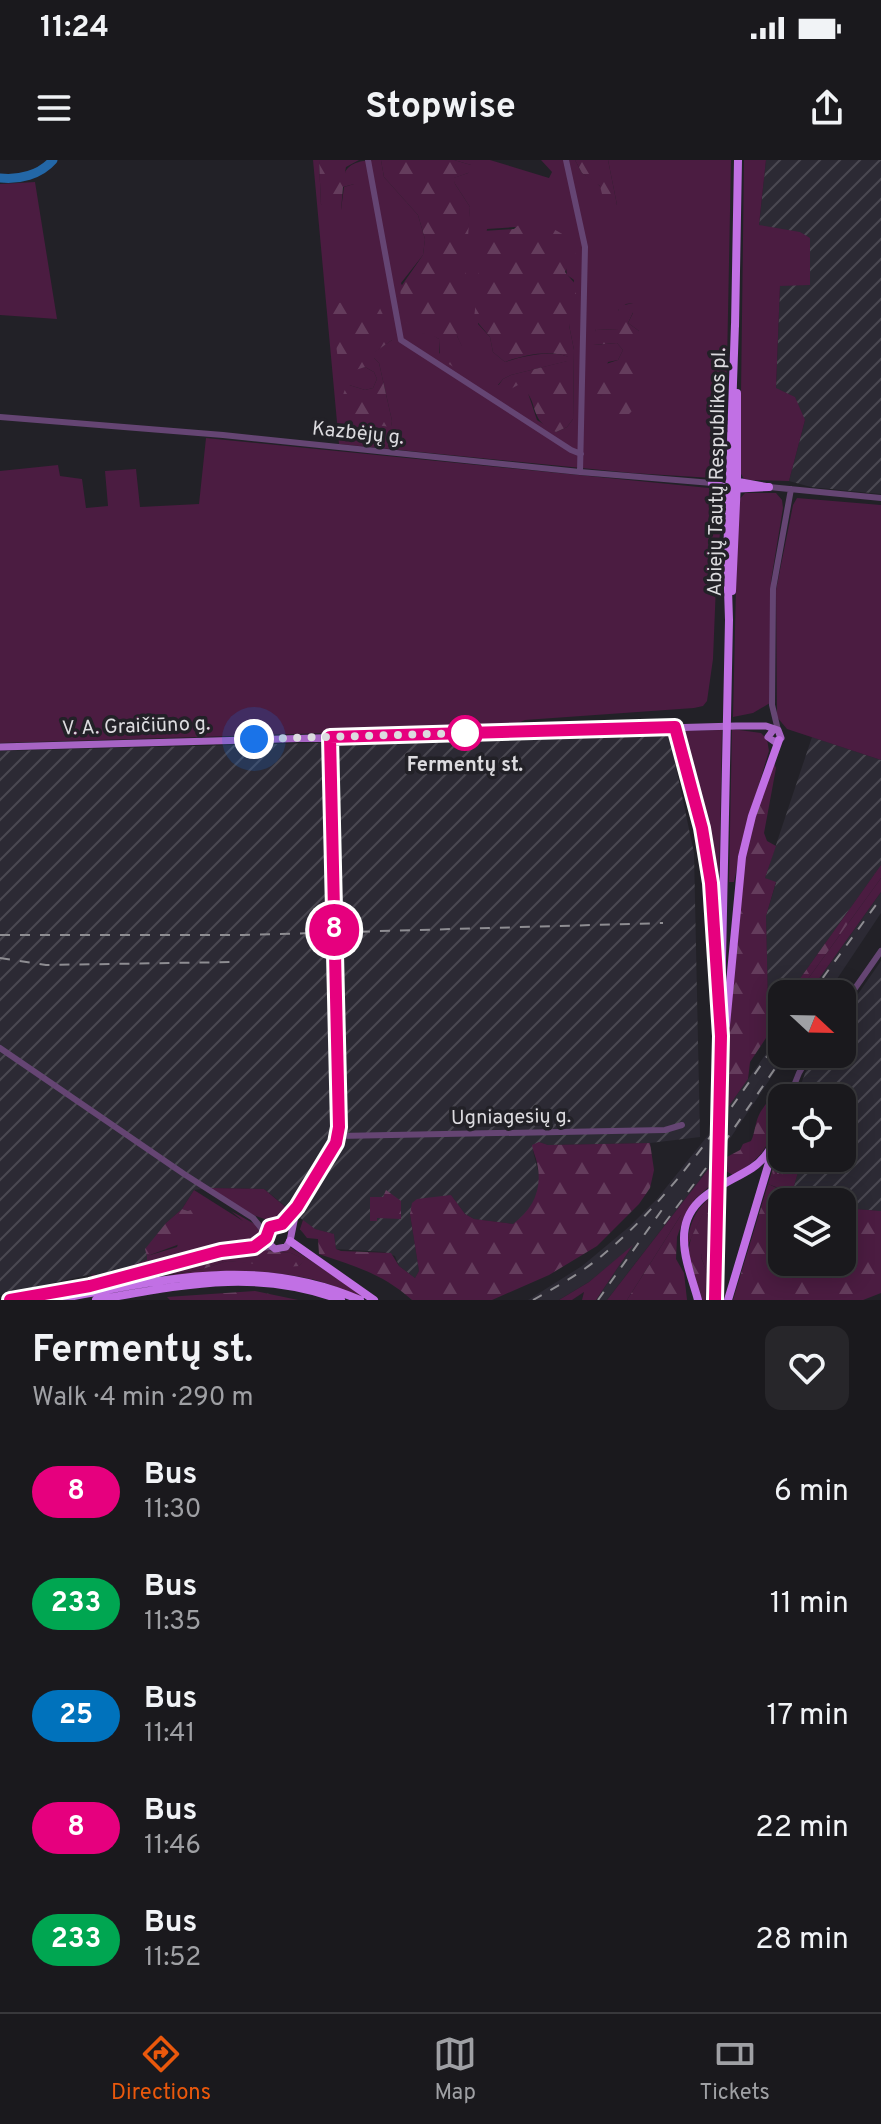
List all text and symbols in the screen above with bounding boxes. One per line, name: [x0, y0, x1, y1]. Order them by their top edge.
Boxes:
text: 11:24: [40, 10, 109, 47]
text: Stopwise: [365, 85, 516, 131]
icon: menu: [32, 86, 76, 130]
icon: share: [805, 86, 849, 130]
street label: Abiejų Tautų Respublikos pl.: [703, 347, 733, 597]
street label: Kazbėjų g.: [311, 416, 405, 452]
street label: V. A. Graičiūno g.: [61, 711, 211, 743]
marker: Fermentų st.: [448, 716, 482, 750]
your location: [234, 719, 274, 759]
place label: Fermentų st.: [407, 753, 523, 779]
line badge: 8: [308, 904, 360, 956]
text: 8: [325, 912, 343, 948]
north arrow: [768, 980, 856, 1068]
map controls: [768, 980, 856, 1276]
button: locate: [768, 1084, 856, 1172]
street label: Ugniagesių g.: [451, 1104, 571, 1132]
button: layers: [768, 1188, 856, 1276]
button: heart: [765, 1326, 849, 1410]
text: Fermentų st.: [32, 1327, 253, 1376]
text: Walk · 4 min · 290 m: [32, 1382, 254, 1415]
text: Bus: [144, 1457, 197, 1494]
text: 8: [67, 1474, 85, 1510]
text: 6 min: [774, 1474, 849, 1511]
text: 11:30: [144, 1494, 201, 1527]
text: Bus: [144, 1569, 197, 1606]
text: 233: [51, 1586, 101, 1622]
text: 11 min: [770, 1586, 849, 1623]
text: 11:35: [144, 1606, 201, 1639]
text: Bus: [144, 1681, 197, 1718]
text: 25: [59, 1698, 93, 1734]
text: 17 min: [766, 1698, 849, 1735]
text: 11:41: [144, 1718, 195, 1751]
text: Bus: [144, 1793, 197, 1830]
text: 8: [67, 1810, 85, 1846]
text: 22 min: [755, 1810, 849, 1847]
text: 11:46: [144, 1830, 201, 1863]
text: Bus: [144, 1905, 197, 1942]
text: 233: [51, 1922, 101, 1958]
text: 28 min: [755, 1922, 849, 1959]
text: 11:52: [144, 1942, 201, 1975]
tab: Directions: [111, 2032, 211, 2107]
tab: Map: [433, 2032, 477, 2107]
tab: Tickets: [699, 2032, 770, 2107]

